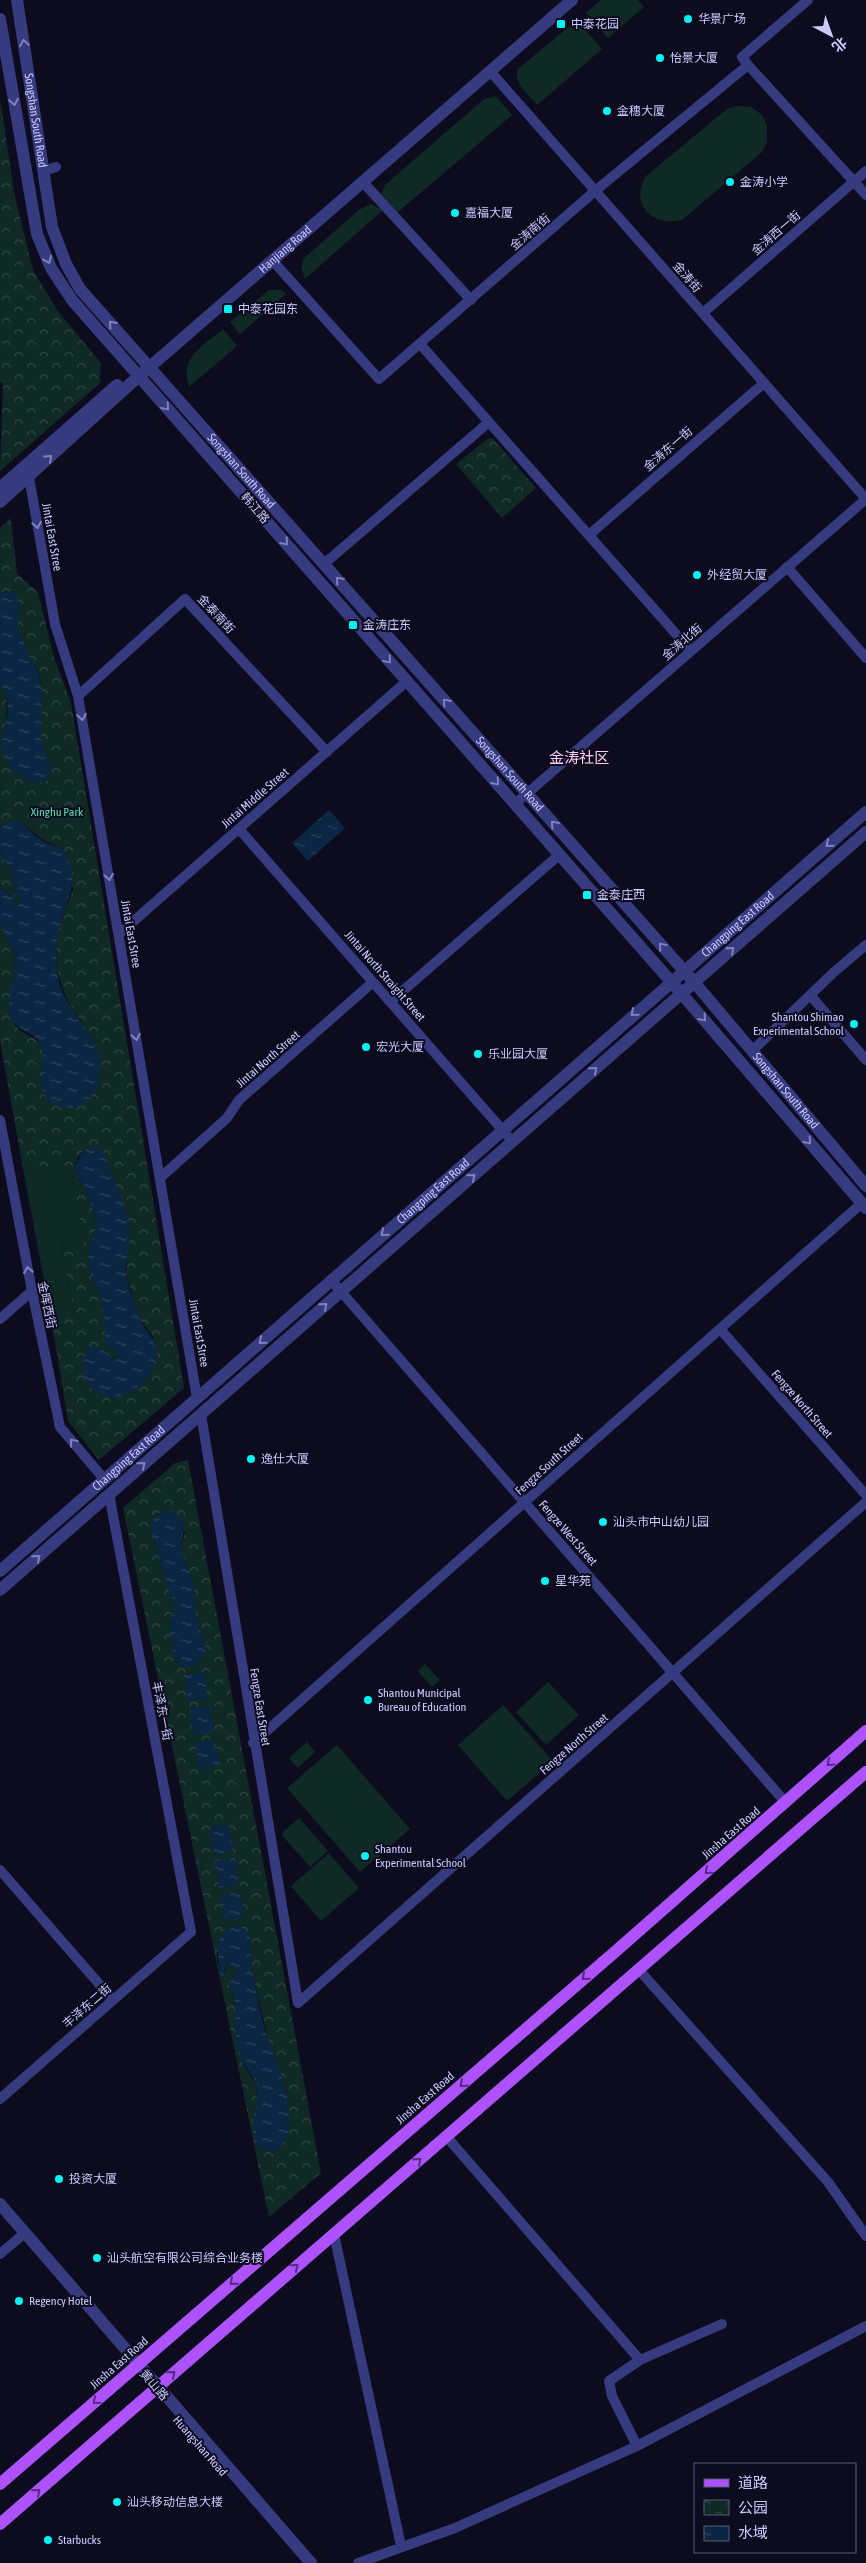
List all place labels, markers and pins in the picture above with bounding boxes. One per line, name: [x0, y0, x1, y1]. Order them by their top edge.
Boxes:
place label: 华景广场: [698, 12, 746, 26]
marker: 华景广场: [682, 13, 694, 25]
place label: 中泰花园: [571, 17, 619, 31]
marker: 中泰花园: [555, 18, 567, 30]
place label: 怡景大厦: [670, 51, 718, 65]
marker: 怡景大厦: [654, 52, 666, 64]
place label: 金穗大厦: [617, 104, 665, 118]
marker: 金穗大厦: [601, 105, 613, 117]
place label: 金涛小学: [740, 175, 788, 189]
marker: 金涛小学: [724, 176, 736, 188]
place label: 嘉福大厦: [465, 206, 513, 220]
marker: 嘉福大厦: [449, 207, 461, 219]
place label: 中泰花园东: [238, 302, 298, 316]
marker: 中泰花园东: [222, 303, 234, 315]
place label: 外经贸大厦: [707, 568, 767, 582]
marker: 外经贸大厦: [691, 569, 703, 581]
place label: 金涛庄东: [363, 618, 411, 632]
marker: 金涛庄东: [347, 619, 359, 631]
place label: 金泰庄西: [597, 888, 645, 902]
marker: 金泰庄西: [581, 889, 593, 901]
place label: Shantou Shimao Experimental School: [753, 1010, 845, 1038]
marker: Shantou Shimao Experimental School: [848, 1018, 860, 1030]
place label: 宏光大厦: [376, 1040, 424, 1054]
marker: 宏光大厦: [360, 1041, 372, 1053]
place label: 乐业园大厦: [488, 1047, 548, 1061]
marker: 乐业园大厦: [472, 1048, 484, 1060]
place label: 逸仕大厦: [261, 1452, 309, 1466]
marker: 逸仕大厦: [245, 1453, 257, 1465]
place label: 汕头市中山幼儿园: [613, 1515, 709, 1529]
marker: 汕头市中山幼儿园: [597, 1516, 609, 1528]
place label: 星华苑: [555, 1574, 591, 1588]
marker: 星华苑: [539, 1575, 551, 1587]
place label: Shantou Municipal Bureau of Education: [378, 1686, 466, 1714]
marker: Shantou Municipal Bureau of Education: [362, 1694, 374, 1706]
place label: Shantou Experimental School: [375, 1842, 467, 1870]
marker: Shantou Experimental School: [359, 1850, 371, 1862]
place label: 投资大厦: [69, 2172, 117, 2186]
marker: 投资大厦: [53, 2173, 65, 2185]
place label: 汕头航空有限公司综合业务楼: [107, 2251, 263, 2265]
marker: 汕头航空有限公司综合业务楼: [91, 2252, 103, 2264]
place label: Regency Hotel: [29, 2294, 93, 2308]
marker: Regency Hotel: [13, 2295, 25, 2307]
place label: 汕头移动信息大楼: [127, 2495, 223, 2509]
marker: 汕头移动信息大楼: [111, 2496, 123, 2508]
place label: Starbucks: [58, 2533, 101, 2547]
marker: Starbucks: [42, 2534, 54, 2546]

